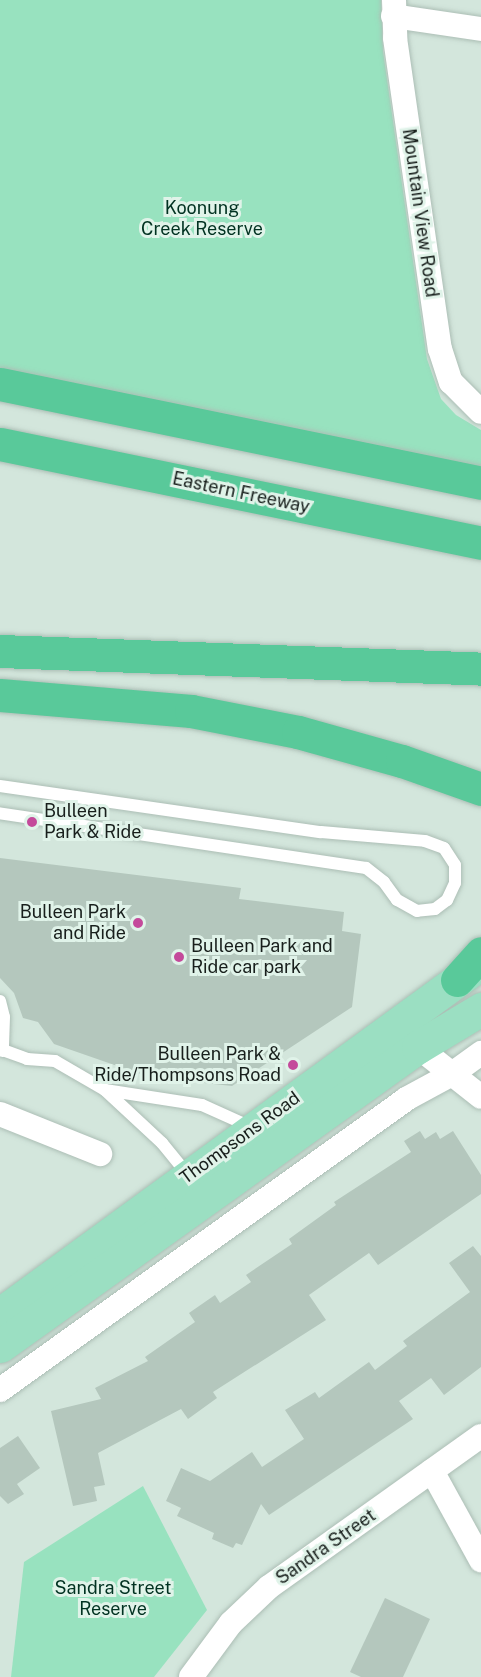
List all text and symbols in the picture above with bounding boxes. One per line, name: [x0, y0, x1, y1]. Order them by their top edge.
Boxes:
street label: Mountain View Road: [397, 127, 443, 299]
park label: Koonung Creek Reserve: [141, 198, 263, 240]
street label: Eastern Freeway: [171, 468, 311, 518]
place label: Bulleen Park & Ride: [44, 801, 141, 844]
marker: Bulleen Park & Ride: [25, 815, 39, 829]
place label: Bulleen Park and Ride: [20, 902, 126, 944]
marker: Bulleen Park and Ride: [131, 916, 145, 930]
place label: Bulleen Park and Ride car park: [191, 936, 333, 978]
marker: Bulleen Park and Ride car park: [172, 950, 186, 964]
place label: Bulleen Park & Ride/Thompsons Road: [94, 1044, 281, 1086]
marker: Bulleen Park & Ride/Thompsons Road: [286, 1058, 300, 1072]
street label: Thompsons Road: [176, 1087, 304, 1189]
street label: Sandra Street: [272, 1505, 380, 1589]
park label: Sandra Street Reserve: [55, 1578, 171, 1620]

